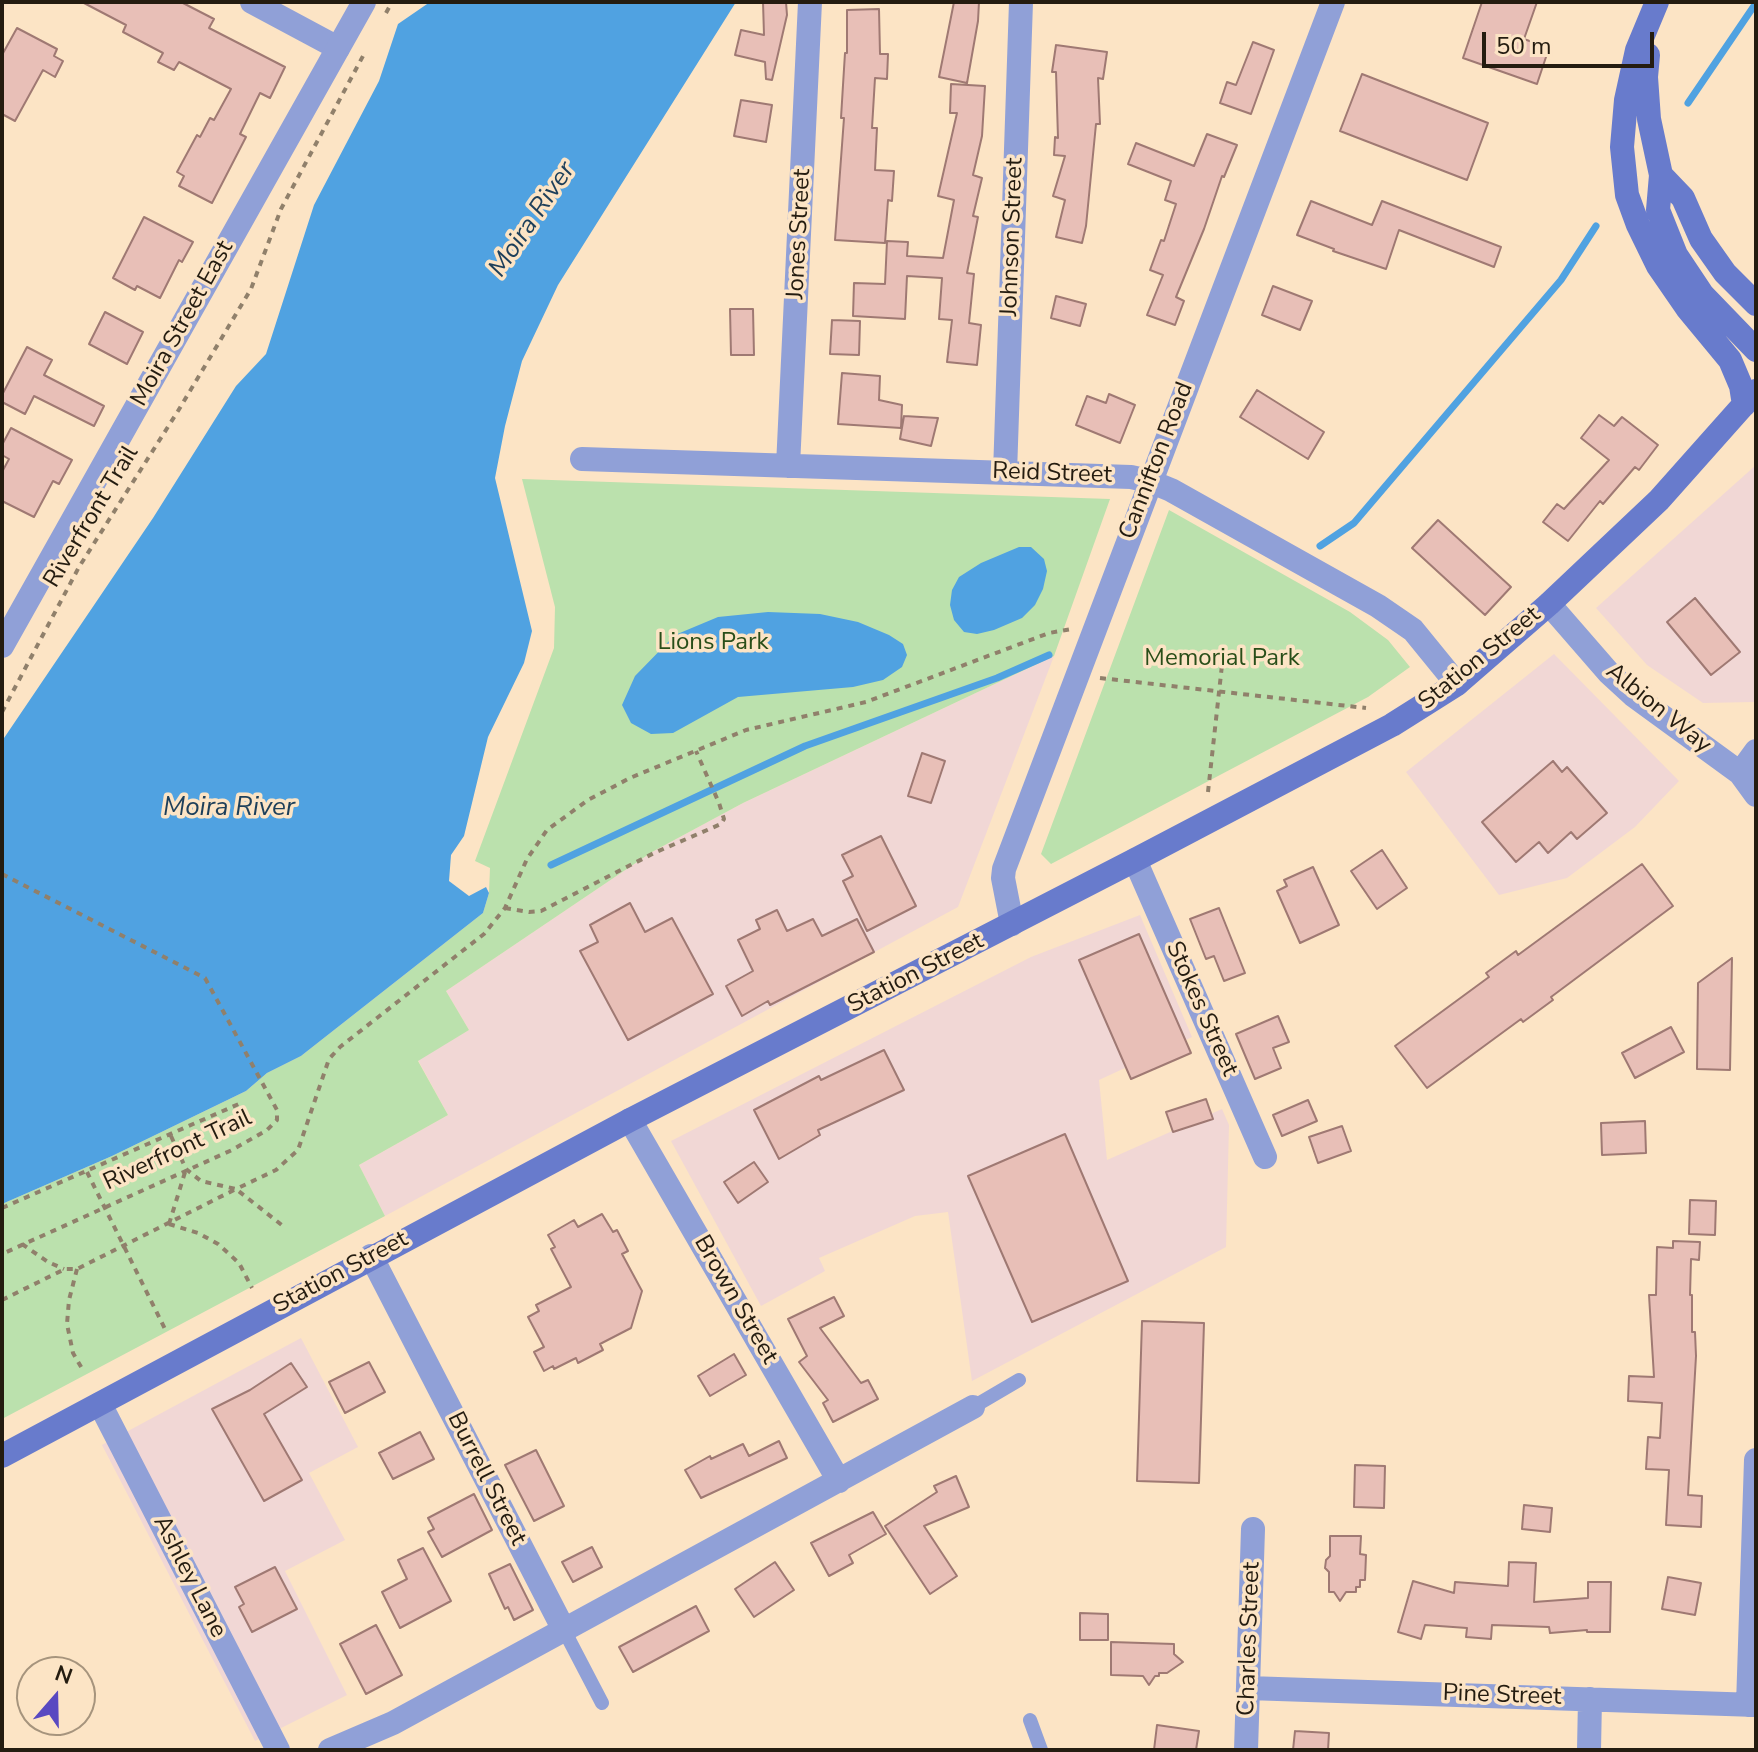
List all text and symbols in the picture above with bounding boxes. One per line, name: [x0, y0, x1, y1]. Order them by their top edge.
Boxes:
scale bar: [1486, 16, 1658, 66]
text: 50 m: [1496, 30, 1552, 62]
water label: Moira River: [483, 157, 583, 283]
street label: Johnson Street: [996, 157, 1030, 317]
street label: Jones Street: [782, 168, 818, 300]
street label: Moira Street East: [126, 236, 240, 412]
street label: Cannifton Road: [1114, 378, 1200, 544]
street label: Riverfront Trail: [38, 441, 146, 593]
street label: Reid Street: [992, 458, 1112, 490]
street label: Station Street: [1413, 601, 1547, 717]
park label: Lions Park: [657, 629, 769, 657]
park label: Memorial Park: [1144, 645, 1300, 673]
street label: Albion Way: [1599, 658, 1717, 760]
water label: Moira River: [163, 793, 295, 825]
street label: Station Street: [843, 927, 989, 1021]
street label: Stokes Street: [1159, 937, 1243, 1081]
street label: Riverfront Trail: [99, 1104, 257, 1198]
street label: Station Street: [269, 1225, 413, 1321]
street label: Brown Street: [687, 1231, 783, 1369]
street label: Burrell Street: [440, 1408, 532, 1550]
street label: Ashley Lane: [146, 1511, 232, 1643]
street label: Charles Street: [1233, 1562, 1267, 1716]
north arrow: [16, 1656, 96, 1736]
text: N: [51, 1658, 76, 1692]
street label: Pine Street: [1442, 1680, 1562, 1712]

